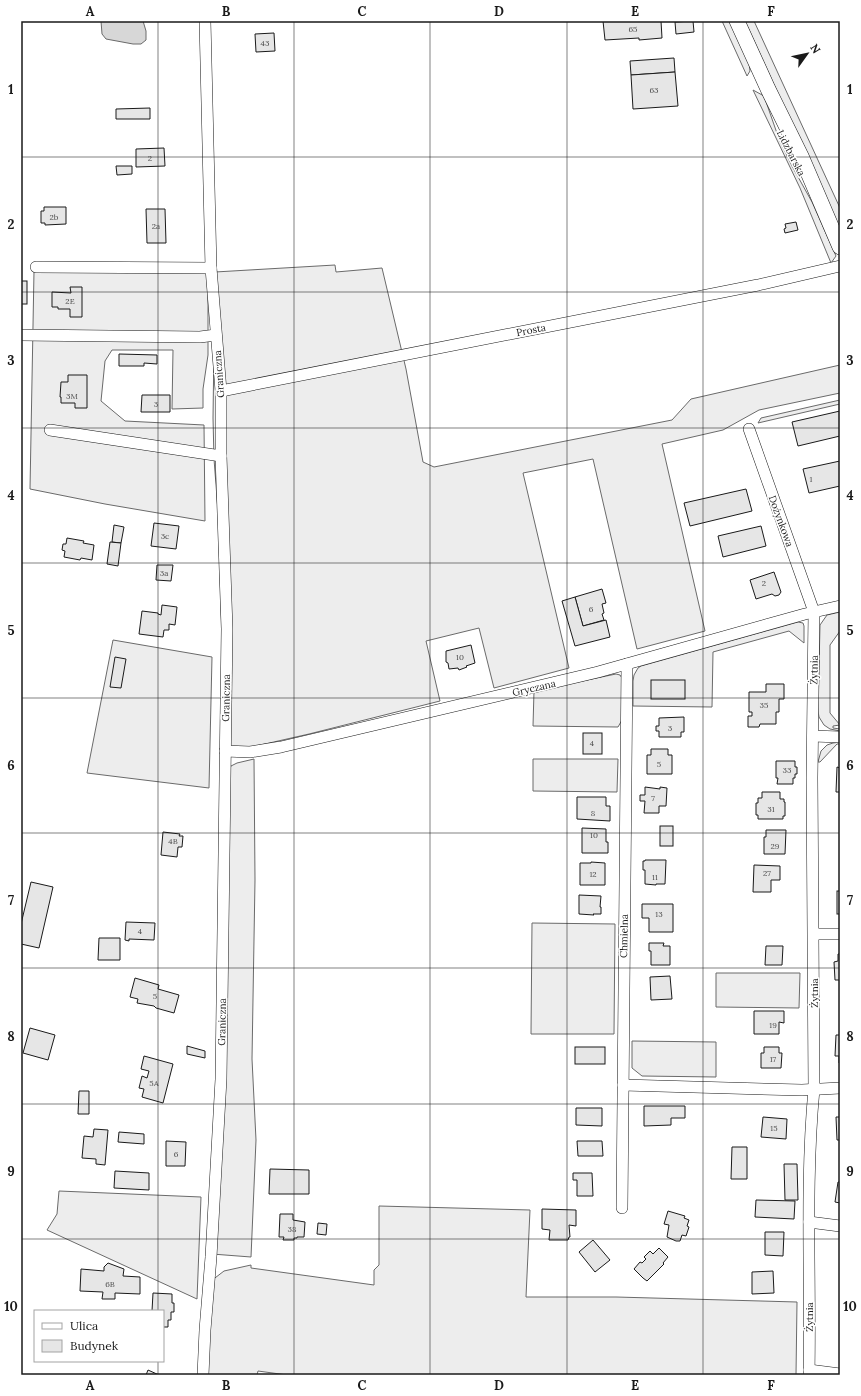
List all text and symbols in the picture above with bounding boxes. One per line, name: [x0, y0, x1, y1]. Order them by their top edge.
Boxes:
text: A: [86, 3, 95, 20]
text: B: [222, 3, 231, 20]
text: C: [358, 3, 367, 20]
text: D: [494, 3, 504, 20]
text: E: [631, 3, 639, 20]
text: F: [767, 3, 775, 20]
house number: 65: [629, 24, 637, 34]
north arrow: [787, 34, 827, 74]
house number: 43: [261, 38, 270, 48]
text: N: [807, 41, 824, 56]
text: 1: [8, 81, 14, 98]
text: 1: [847, 81, 853, 98]
house number: 63: [649, 85, 659, 95]
street label: Lidzbarska: [774, 128, 808, 178]
house number: 2: [148, 153, 152, 163]
house number: 2b: [50, 212, 59, 222]
text: 2: [8, 216, 15, 233]
text: 2: [847, 216, 854, 233]
house number: 2a: [152, 221, 160, 231]
house number: 2E: [65, 296, 75, 306]
street label: Prosta: [515, 321, 547, 339]
street label: Graniczna: [211, 350, 227, 398]
text: 3: [7, 352, 15, 369]
text: 3: [846, 352, 854, 369]
house number: 3M: [66, 391, 79, 401]
house number: 3: [154, 399, 159, 409]
house number: 1: [810, 474, 813, 484]
text: 4: [7, 487, 15, 504]
text: 4: [846, 487, 854, 504]
street label: Dożynkowa: [766, 493, 796, 549]
house number: 3c: [161, 531, 169, 541]
house number: 3a: [160, 568, 168, 578]
house number: 2: [762, 578, 766, 588]
house number: 6: [589, 604, 594, 614]
text: 5: [7, 622, 15, 639]
text: 5: [846, 622, 854, 639]
house number: 10: [456, 652, 464, 662]
street label: Żytnia: [807, 655, 821, 685]
street label: Graniczna: [219, 674, 233, 722]
street label: Gryczana: [511, 677, 557, 699]
house number: 35: [760, 700, 768, 710]
house number: 3: [668, 723, 673, 733]
house number: 4: [590, 738, 595, 748]
text: 6: [7, 757, 15, 774]
text: 6: [846, 757, 854, 774]
house number: 5: [657, 759, 661, 769]
house number: 33: [783, 765, 792, 775]
house number: 7: [651, 793, 655, 803]
house number: 31: [767, 804, 775, 814]
house number: 8: [591, 808, 596, 818]
house number: 10: [590, 830, 598, 840]
house number: 4B: [168, 836, 178, 846]
house number: 29: [771, 841, 780, 851]
house number: 27: [763, 868, 771, 878]
house number: 12: [589, 869, 597, 879]
house number: 11: [652, 872, 658, 882]
text: 7: [8, 892, 14, 909]
text: 7: [847, 892, 853, 909]
house number: 13: [655, 909, 663, 919]
street label: Chmielna: [617, 914, 631, 958]
house number: 4: [138, 926, 143, 936]
street label: Żytnia: [808, 978, 821, 1008]
house number: 5: [153, 991, 157, 1001]
street label: Graniczna: [215, 998, 229, 1046]
house number: 19: [769, 1020, 777, 1030]
text: 8: [7, 1028, 15, 1045]
text: 8: [846, 1028, 854, 1045]
house number: 17: [770, 1054, 777, 1064]
house number: 5A: [149, 1078, 160, 1088]
house number: 15: [770, 1123, 778, 1133]
house number: 6: [174, 1149, 179, 1159]
text: 9: [7, 1163, 15, 1180]
text: 9: [846, 1163, 854, 1180]
house number: 38: [288, 1224, 297, 1234]
house number: 6B: [105, 1279, 115, 1289]
text: 10: [4, 1298, 18, 1315]
text: 10: [843, 1298, 857, 1315]
street label: Żytnia: [803, 1302, 816, 1332]
legend: [34, 1310, 164, 1362]
text: Ulica: [70, 1318, 98, 1333]
text: Budynek: [70, 1338, 119, 1353]
text: A: [86, 1377, 95, 1394]
text: B: [222, 1377, 231, 1394]
text: C: [358, 1377, 367, 1394]
text: D: [494, 1377, 504, 1394]
text: E: [631, 1377, 639, 1394]
text: F: [767, 1377, 775, 1394]

